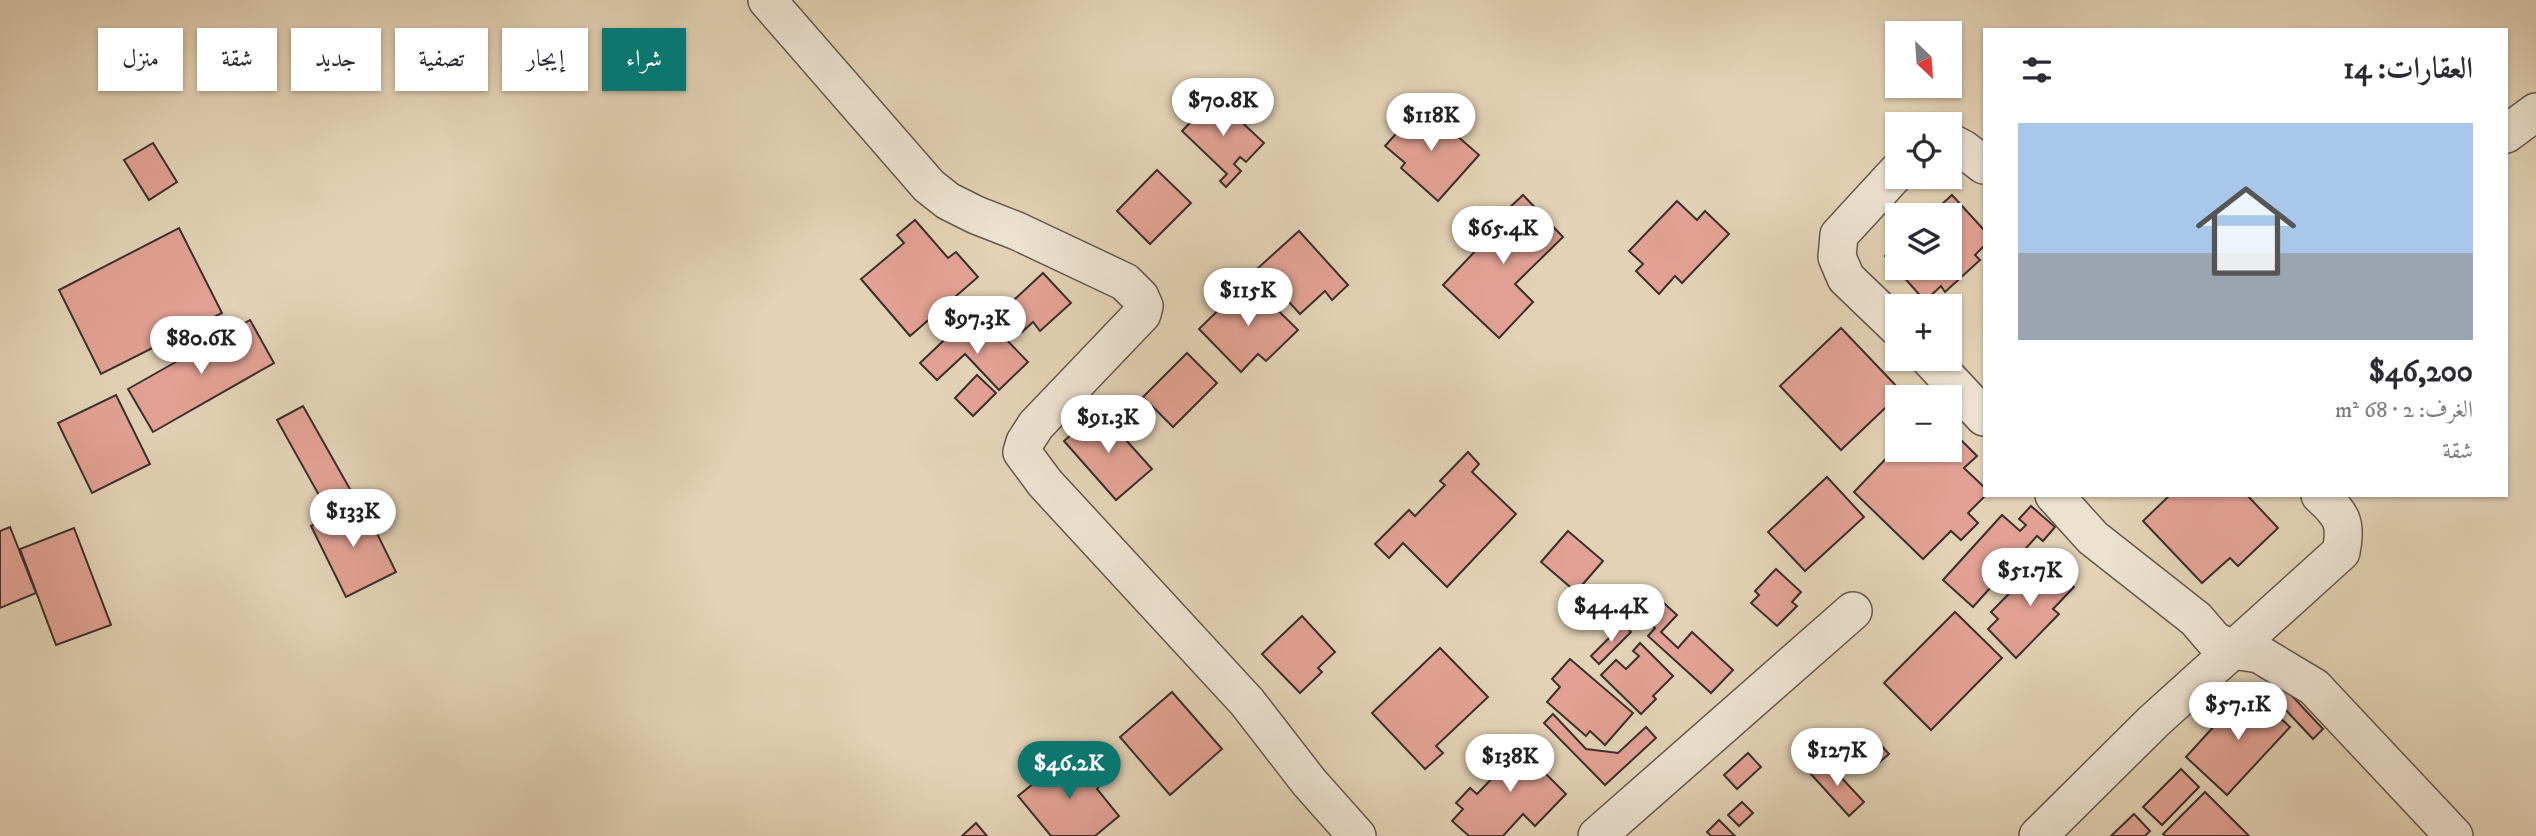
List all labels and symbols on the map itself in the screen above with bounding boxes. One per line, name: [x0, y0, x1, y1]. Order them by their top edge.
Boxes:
north arrow: [1885, 21, 1962, 98]
pin: $70.8K: [1166, 78, 1280, 138]
pin: $118K: [1382, 94, 1480, 153]
pin: $65.4K: [1446, 206, 1560, 266]
pin: $115K: [1199, 268, 1297, 328]
pin: $97.3K: [920, 296, 1034, 356]
pin: $80.6K: [144, 316, 258, 376]
pin: $91.3K: [1051, 396, 1165, 455]
pin: $133K: [304, 490, 402, 549]
pin: $51.7K: [1973, 548, 2087, 608]
pin: $44.4K: [1554, 584, 1668, 644]
pin: $57.1K: [2181, 682, 2295, 742]
pin: $127K: [1788, 728, 1886, 788]
pin: $138K: [1461, 734, 1559, 794]
pin: $46.2K: [1012, 742, 1126, 801]

